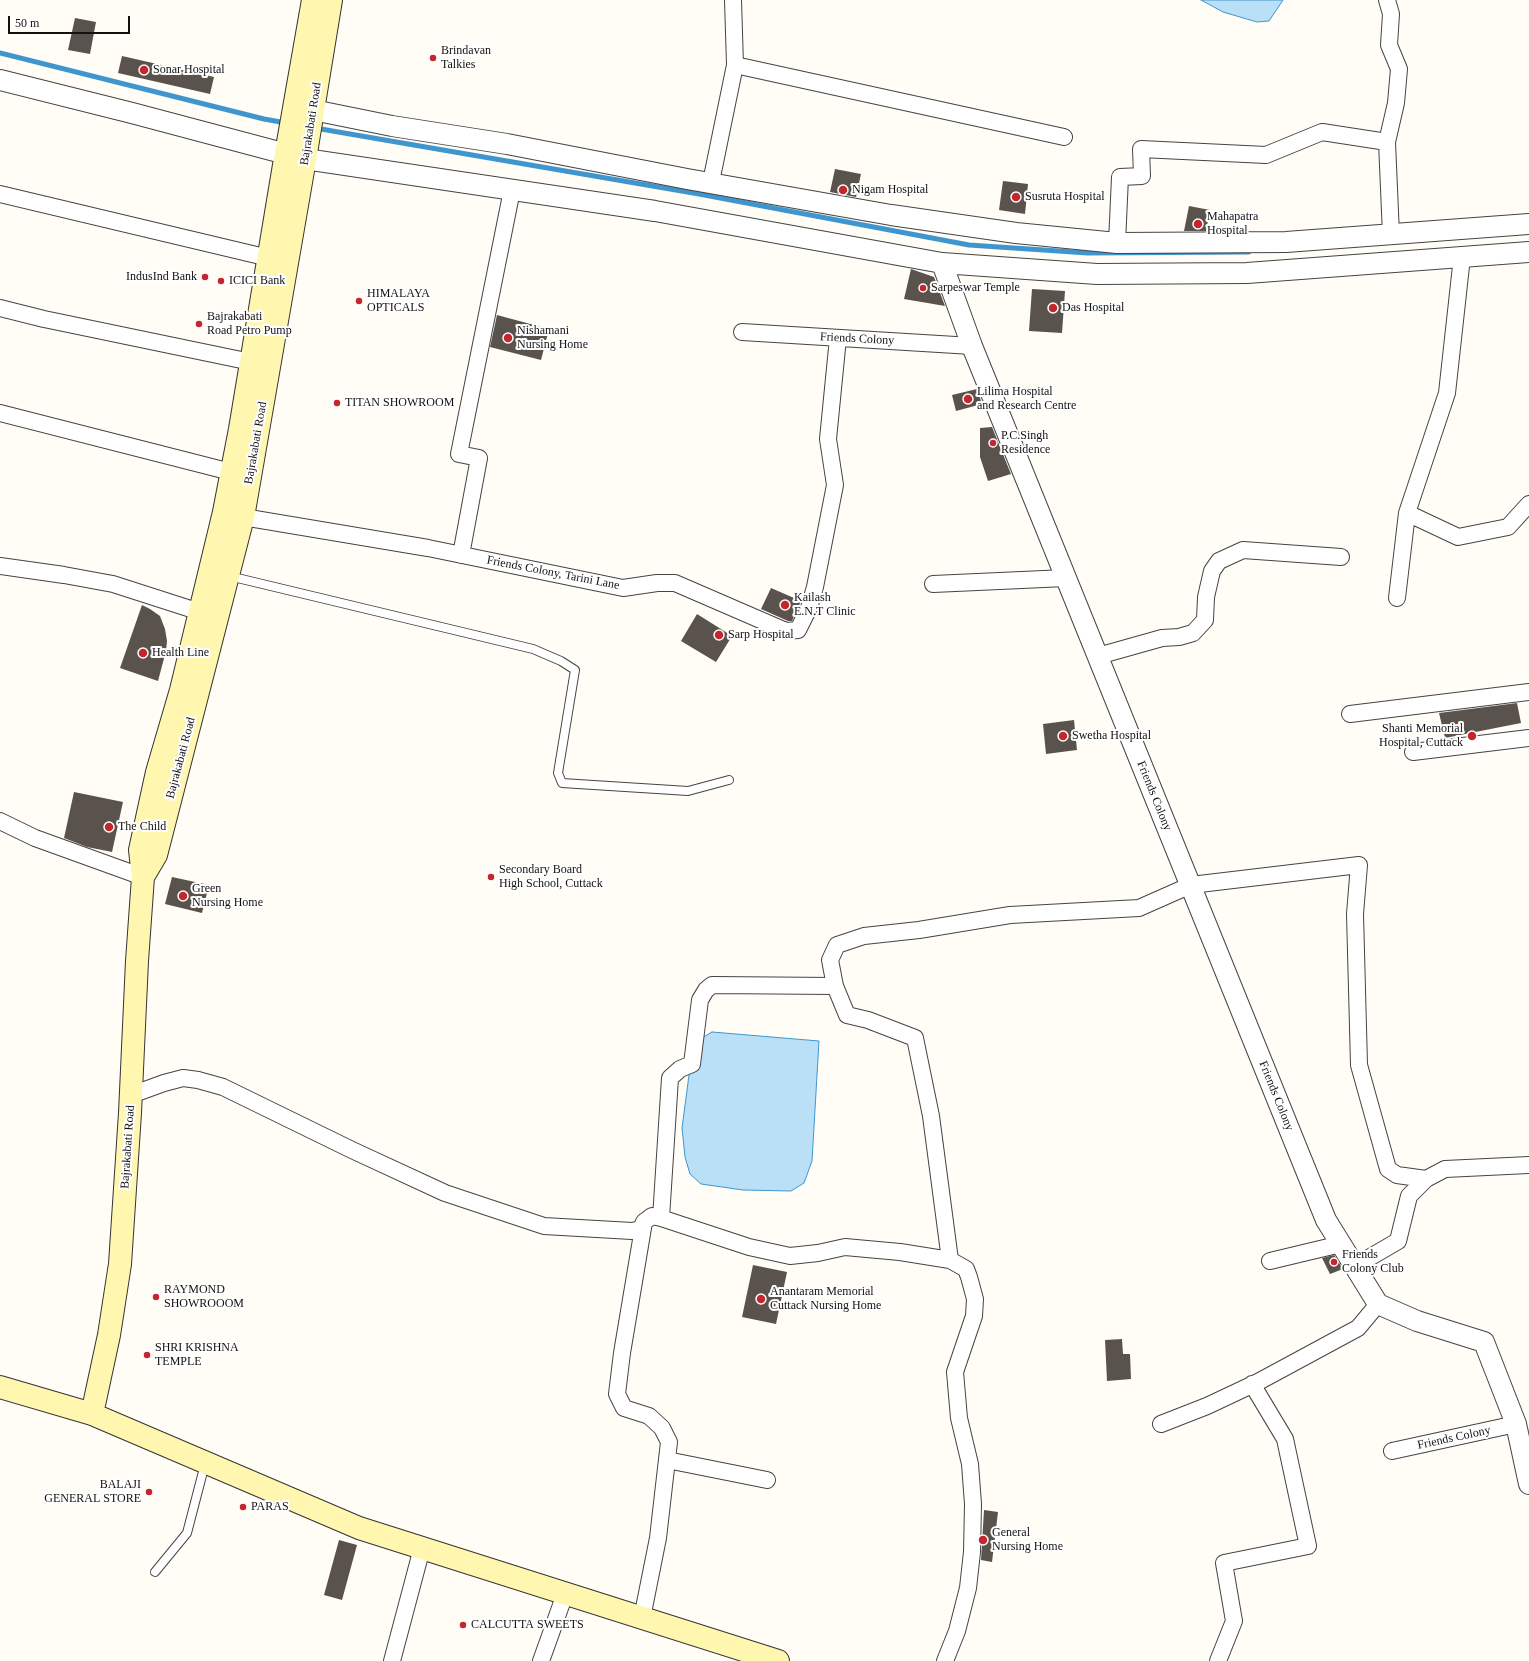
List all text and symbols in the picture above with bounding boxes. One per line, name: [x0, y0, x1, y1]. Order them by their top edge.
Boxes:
scale bar: [10, 8, 132, 34]
text: 50 m: [15, 16, 39, 30]
place label: Brindavan Talkies: [441, 44, 491, 72]
marker: Brindavan Talkies: [428, 53, 438, 63]
place label: Sonar Hospital: [153, 63, 225, 77]
marker: Sonar Hospital: [138, 64, 150, 76]
street label: Bajrakabati Road: [297, 82, 325, 166]
place label: Nigam Hospital: [852, 183, 928, 197]
marker: Nigam Hospital: [837, 184, 849, 196]
place label: Susruta Hospital: [1025, 190, 1105, 204]
marker: Susruta Hospital: [1010, 191, 1022, 203]
place label: Mahapatra Hospital: [1207, 210, 1258, 238]
marker: Mahapatra Hospital: [1192, 218, 1204, 230]
place label: IndusInd Bank: [126, 270, 197, 284]
marker: IndusInd Bank: [200, 272, 210, 282]
place label: ICICI Bank: [229, 274, 285, 288]
marker: ICICI Bank: [216, 276, 226, 286]
place label: Sarpeswar Temple: [931, 281, 1020, 295]
marker: Sarpeswar Temple: [918, 283, 928, 293]
place label: HIMALAYA OPTICALS: [367, 287, 430, 315]
marker: HIMALAYA OPTICALS: [354, 296, 364, 306]
place label: Das Hospital: [1062, 301, 1124, 315]
marker: Das Hospital: [1047, 302, 1059, 314]
place label: Bajrakabati Road Petro Pump: [207, 310, 292, 338]
marker: Bajrakabati Road Petro Pump: [194, 319, 204, 329]
place label: Nishamani Nursing Home: [517, 324, 588, 352]
street label: Friends Colony: [820, 330, 894, 348]
marker: Nishamani Nursing Home: [502, 332, 514, 344]
place label: Lilima Hospital and Research Centre: [977, 385, 1076, 413]
marker: Lilima Hospital and Research Centre: [962, 393, 974, 405]
place label: TITAN SHOWROOM: [345, 396, 454, 410]
marker: TITAN SHOWROOM: [332, 398, 342, 408]
street label: Bajrakabati Road: [242, 401, 270, 485]
place label: P.C.Singh Residence: [1001, 429, 1050, 457]
marker: P.C.Singh Residence: [988, 438, 998, 448]
street label: Friends Colony, Tarini Lane: [485, 553, 621, 593]
place label: Kailash E.N.T Clinic: [794, 591, 856, 619]
marker: Kailash E.N.T Clinic: [779, 599, 791, 611]
place label: Sarp Hospital: [728, 628, 794, 642]
marker: Sarp Hospital: [713, 629, 725, 641]
place label: Health Line: [152, 646, 209, 660]
marker: Health Line: [137, 647, 149, 659]
street label: Bajrakabati Road: [163, 716, 199, 800]
place label: Shanti Memorial Hospital, Cuttack: [1379, 722, 1463, 750]
place label: Swetha Hospital: [1072, 729, 1151, 743]
marker: Swetha Hospital: [1057, 730, 1069, 742]
marker: Shanti Memorial Hospital, Cuttack: [1466, 730, 1478, 742]
street label: Friends Colony: [1133, 759, 1175, 833]
place label: The Child: [118, 820, 166, 834]
marker: The Child: [103, 821, 115, 833]
place label: Secondary Board High School, Cuttack: [499, 863, 603, 891]
marker: Secondary Board High School, Cuttack: [486, 872, 496, 882]
place label: Green Nursing Home: [192, 882, 263, 910]
marker: Green Nursing Home: [177, 890, 189, 902]
street label: Friends Colony: [1255, 1059, 1297, 1133]
street label: Bajrakabati Road: [118, 1105, 138, 1189]
place label: Friends Colony Club: [1342, 1248, 1404, 1276]
marker: Friends Colony Club: [1329, 1257, 1339, 1267]
place label: RAYMOND SHOWROOOM: [164, 1283, 244, 1311]
place label: Anantaram Memorial Cuttack Nursing Home: [770, 1285, 881, 1313]
marker: RAYMOND SHOWROOOM: [151, 1292, 161, 1302]
marker: Anantaram Memorial Cuttack Nursing Home: [755, 1293, 767, 1305]
place label: SHRI KRISHNA TEMPLE: [155, 1341, 239, 1369]
marker: SHRI KRISHNA TEMPLE: [142, 1350, 152, 1360]
street label: Friends Colony: [1416, 1423, 1492, 1453]
place label: BALAJI GENERAL STORE: [44, 1478, 141, 1506]
marker: BALAJI GENERAL STORE: [144, 1487, 154, 1497]
place label: PARAS: [251, 1500, 289, 1514]
marker: PARAS: [238, 1502, 248, 1512]
place label: General Nursing Home: [992, 1526, 1063, 1554]
marker: General Nursing Home: [977, 1534, 989, 1546]
place label: CALCUTTA SWEETS: [471, 1618, 584, 1632]
marker: CALCUTTA SWEETS: [458, 1620, 468, 1630]

